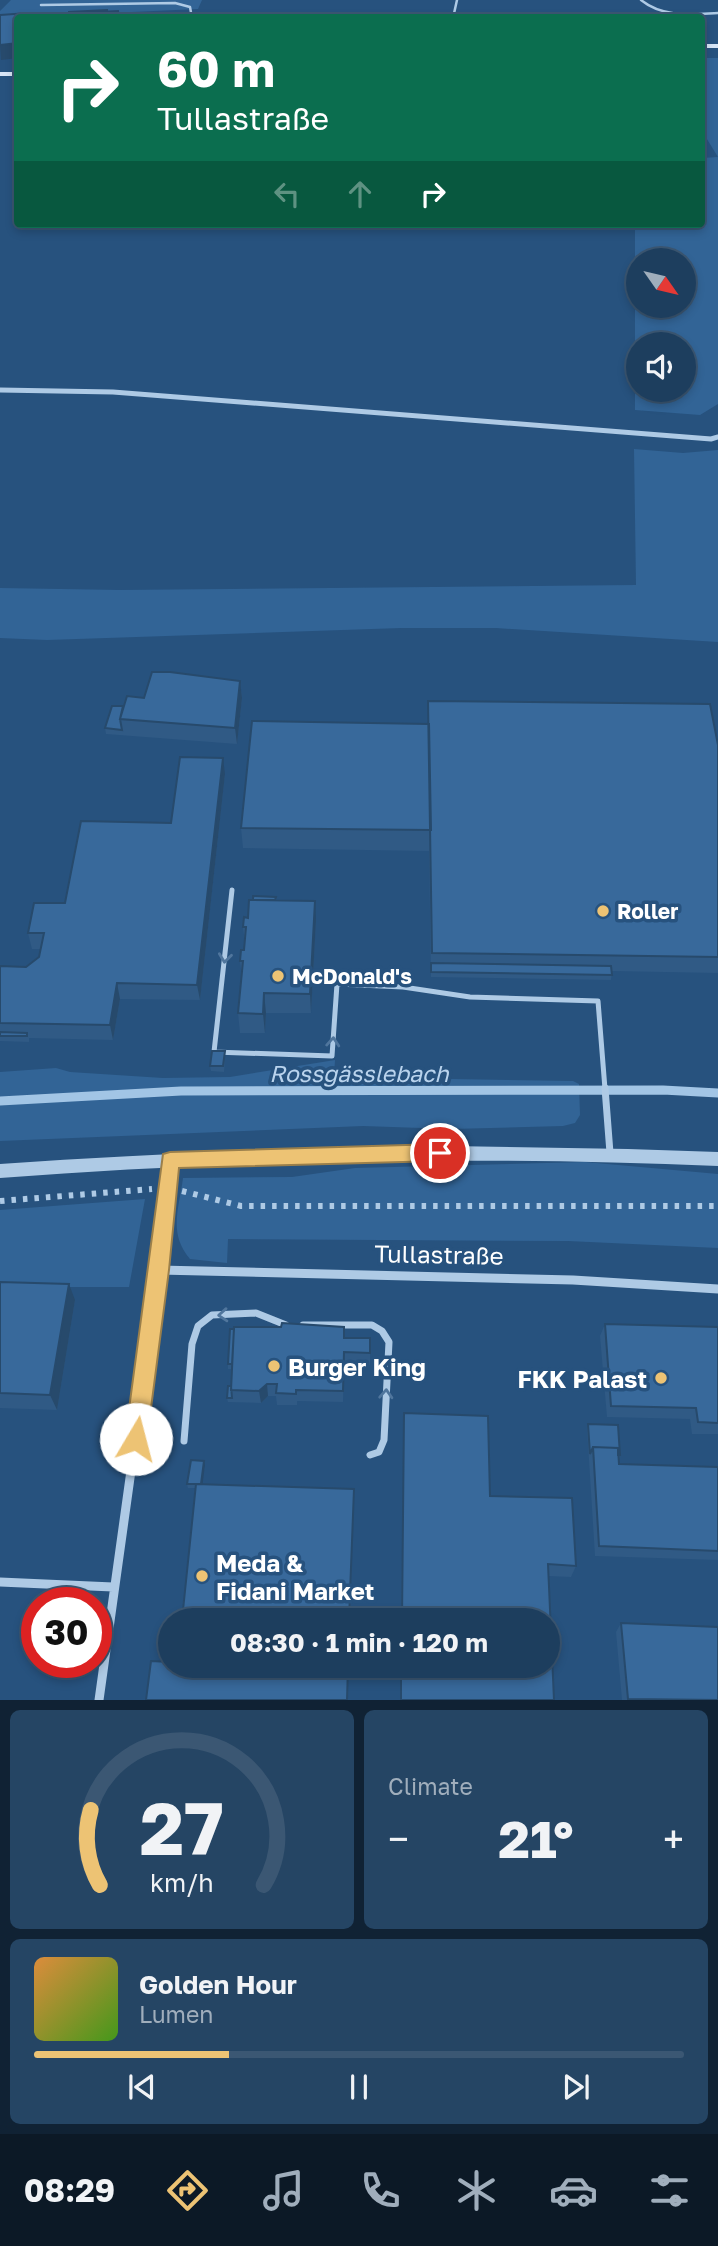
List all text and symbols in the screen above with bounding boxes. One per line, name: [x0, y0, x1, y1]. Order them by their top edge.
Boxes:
text: 60 m: [157, 39, 275, 98]
icon: right: [42, 42, 133, 133]
text: Tullastraße: [157, 99, 329, 137]
icon: left: [268, 175, 306, 213]
icon: ahead: [341, 175, 379, 213]
icon: right: [414, 175, 452, 213]
north arrow: [626, 248, 696, 318]
map controls: [626, 248, 696, 402]
button: sound: [626, 332, 696, 402]
place label: Roller: [617, 898, 678, 924]
marker: Roller: [595, 903, 611, 919]
one-way arrow: [217, 952, 232, 963]
place label: McDonald's: [292, 963, 412, 989]
marker: McDonald's: [270, 968, 286, 984]
one-way arrow: [325, 1036, 340, 1047]
water label: Rossgässlebach: [269, 1059, 450, 1087]
pin: [410, 1123, 470, 1183]
icon: arrive: [421, 1134, 459, 1172]
street label: Tullastraße: [374, 1238, 504, 1270]
one-way arrow: [217, 1307, 228, 1322]
place label: Burger King: [288, 1352, 426, 1381]
marker: Burger King: [266, 1358, 282, 1374]
place label: FKK Palast: [517, 1364, 647, 1393]
marker: FKK Palast: [653, 1370, 669, 1386]
one-way arrow: [379, 1388, 394, 1399]
position arrow: [99, 1402, 173, 1476]
place label: Meda & Fidani Market: [216, 1548, 374, 1605]
marker: Meda & Fidani Market: [194, 1568, 210, 1584]
speed limit sign: 30: [21, 1587, 112, 1678]
text: 08:30 · 1 min · 120 m: [230, 1627, 488, 1658]
text: Climate: [388, 1772, 473, 1800]
text: 27: [140, 1785, 224, 1872]
text: 21°: [498, 1807, 574, 1869]
text: −: [388, 1816, 409, 1861]
text: +: [663, 1816, 684, 1861]
text: km/h: [150, 1867, 214, 1898]
text: Golden Hour: [139, 1969, 297, 2000]
text: Lumen: [139, 2000, 213, 2028]
icon: previous: [123, 2068, 161, 2106]
icon: pause: [340, 2068, 378, 2106]
icon: next: [557, 2068, 595, 2106]
icon: directions: [163, 2166, 212, 2215]
icon: music: [259, 2166, 308, 2215]
icon: phone: [356, 2166, 405, 2215]
icon: climate: [452, 2166, 501, 2215]
icon: car: [549, 2166, 598, 2215]
icon: filters: [645, 2166, 694, 2215]
text: 08:29: [24, 2171, 115, 2209]

